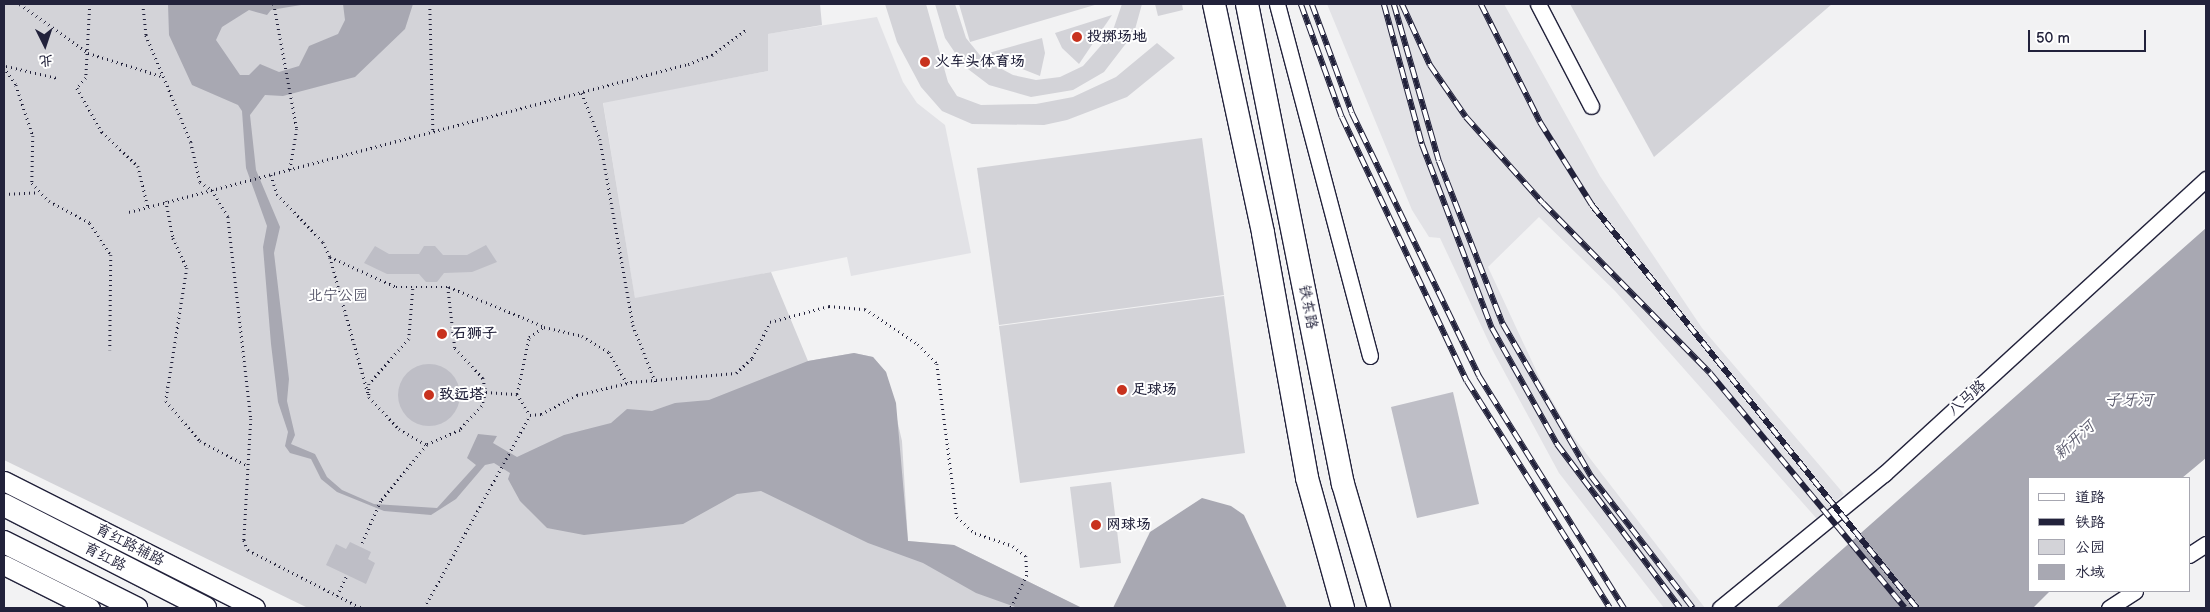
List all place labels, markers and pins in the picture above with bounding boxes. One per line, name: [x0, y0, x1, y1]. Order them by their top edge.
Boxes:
place label: 投掷场地: [1087, 28, 1147, 46]
marker: 投掷场地: [1071, 31, 1083, 43]
place label: 火车头体育场: [935, 53, 1025, 71]
marker: 火车头体育场: [919, 56, 931, 68]
place label: 石狮子: [452, 325, 497, 343]
marker: 石狮子: [436, 328, 448, 340]
place label: 足球场: [1132, 381, 1177, 399]
marker: 足球场: [1116, 384, 1128, 396]
place label: 致远塔: [439, 386, 484, 404]
marker: 致远塔: [423, 389, 435, 401]
place label: 网球场: [1106, 516, 1151, 534]
marker: 网球场: [1090, 519, 1102, 531]

